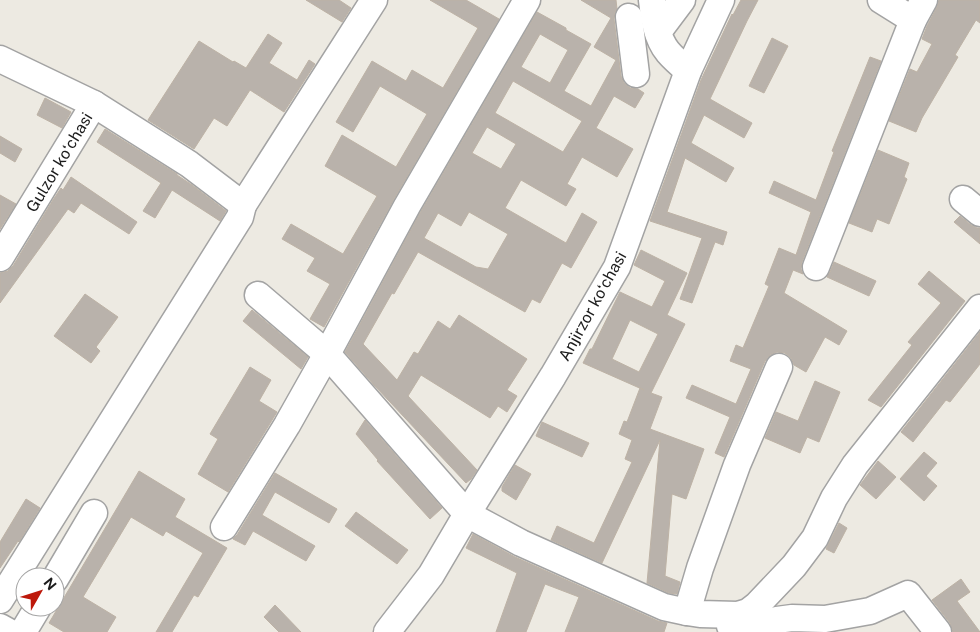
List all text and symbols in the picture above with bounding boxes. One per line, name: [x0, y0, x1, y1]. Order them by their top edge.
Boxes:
street label: Gulzor koʻchasi: [22, 109, 97, 215]
street label: Anjirzor koʻchasi: [555, 248, 630, 364]
north arrow: [15, 567, 65, 617]
text: N: [40, 575, 60, 593]

